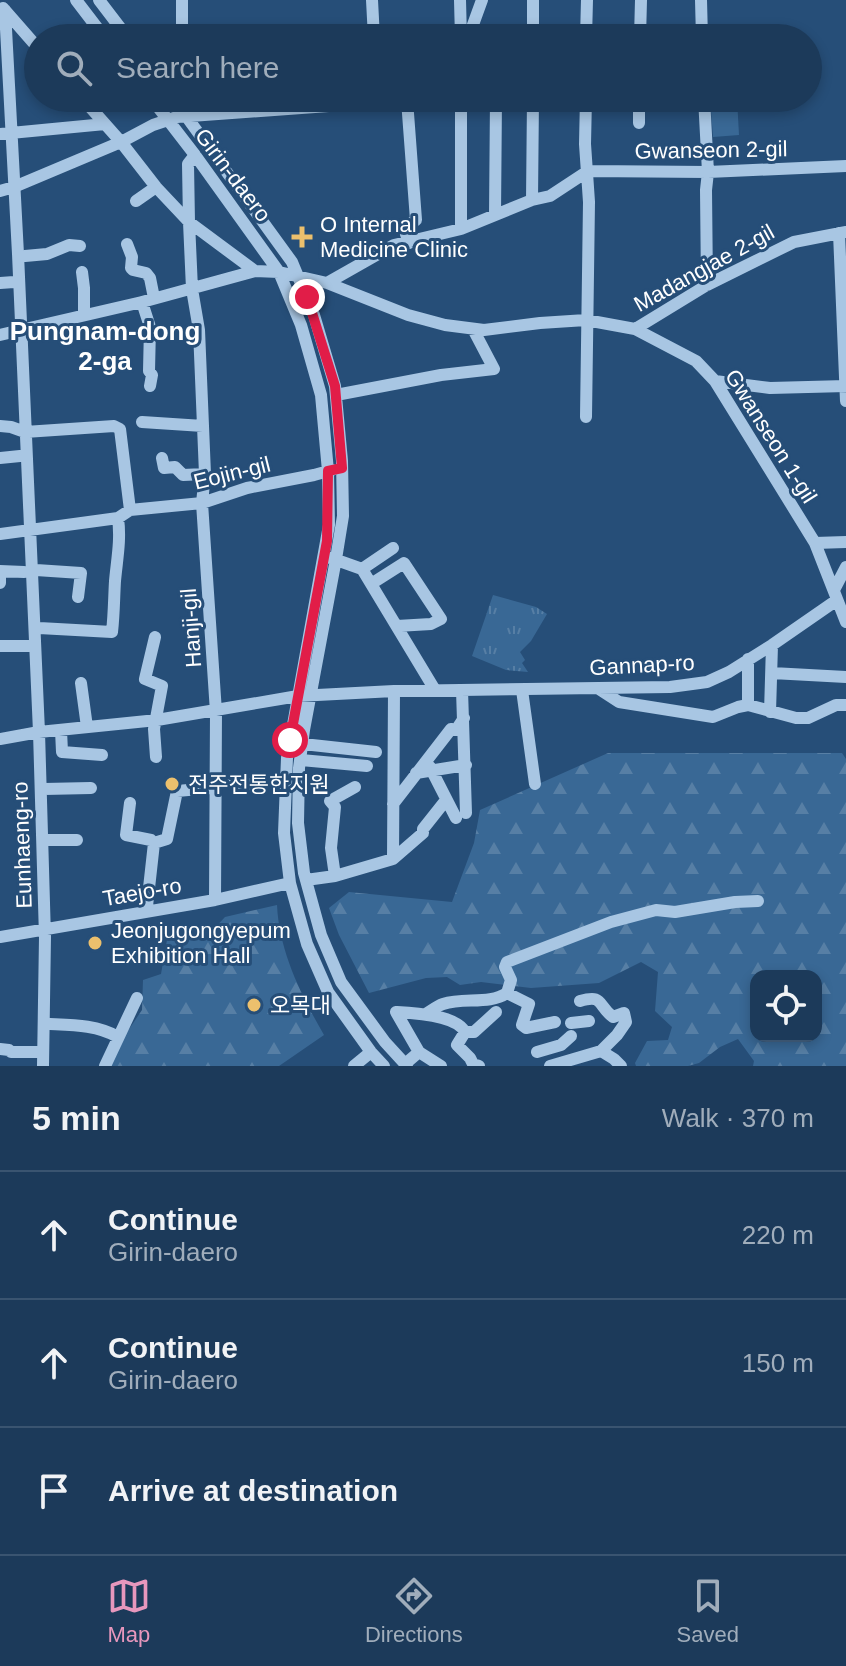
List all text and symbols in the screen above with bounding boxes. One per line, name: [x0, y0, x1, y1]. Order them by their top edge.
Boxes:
search box: [24, 24, 822, 112]
icon: search: [52, 46, 96, 90]
text: Search here: [116, 51, 279, 84]
street label: Girin-daero: [190, 124, 276, 226]
street label: Gwanseon 2-gil: [634, 136, 788, 164]
place label: O Internal Medicine Clinic: [320, 212, 468, 262]
street label: Madangjae 2-gil: [629, 219, 779, 317]
marker: O Internal Medicine Clinic: [291, 226, 313, 248]
route end: [289, 279, 325, 315]
district label: Pungnam-dong 2-ga: [10, 316, 200, 376]
street label: Gwanseon 1-gil: [720, 365, 822, 507]
street label: Eojin-gil: [191, 451, 273, 495]
street label: Hanji-gil: [176, 587, 206, 669]
street label: Gannap-ro: [589, 650, 695, 680]
route start: [272, 722, 308, 758]
place label: 전주전통한지원: [188, 772, 330, 797]
marker: 전주전통한지원: [163, 775, 181, 793]
street label: Eunhaeng-ro: [7, 781, 37, 909]
street label: Taejo-ro: [101, 873, 183, 911]
place label: Jeonjugongyepum Exhibition Hall: [111, 918, 291, 968]
marker: Jeonjugongyepum Exhibition Hall: [86, 934, 104, 952]
map controls: [750, 970, 822, 1042]
button: locate: [750, 970, 822, 1042]
place label: 오목대: [270, 993, 331, 1018]
marker: 오목대: [245, 996, 263, 1014]
text: 5 min: [32, 1099, 121, 1137]
text: Walk · 370 m: [662, 1103, 814, 1133]
text: Continue: [108, 1203, 238, 1236]
icon: ahead: [32, 1213, 76, 1257]
text: 220 m: [742, 1220, 814, 1250]
text: Girin-daero: [108, 1237, 238, 1267]
text: Continue: [108, 1331, 238, 1364]
icon: ahead: [32, 1341, 76, 1385]
text: 150 m: [742, 1348, 814, 1378]
text: Girin-daero: [108, 1365, 238, 1395]
icon: arrive: [32, 1469, 76, 1513]
text: Arrive at destination: [108, 1474, 398, 1507]
tab: Map: [107, 1574, 151, 1648]
tab: Directions: [365, 1574, 463, 1648]
tab: Saved: [677, 1574, 739, 1648]

